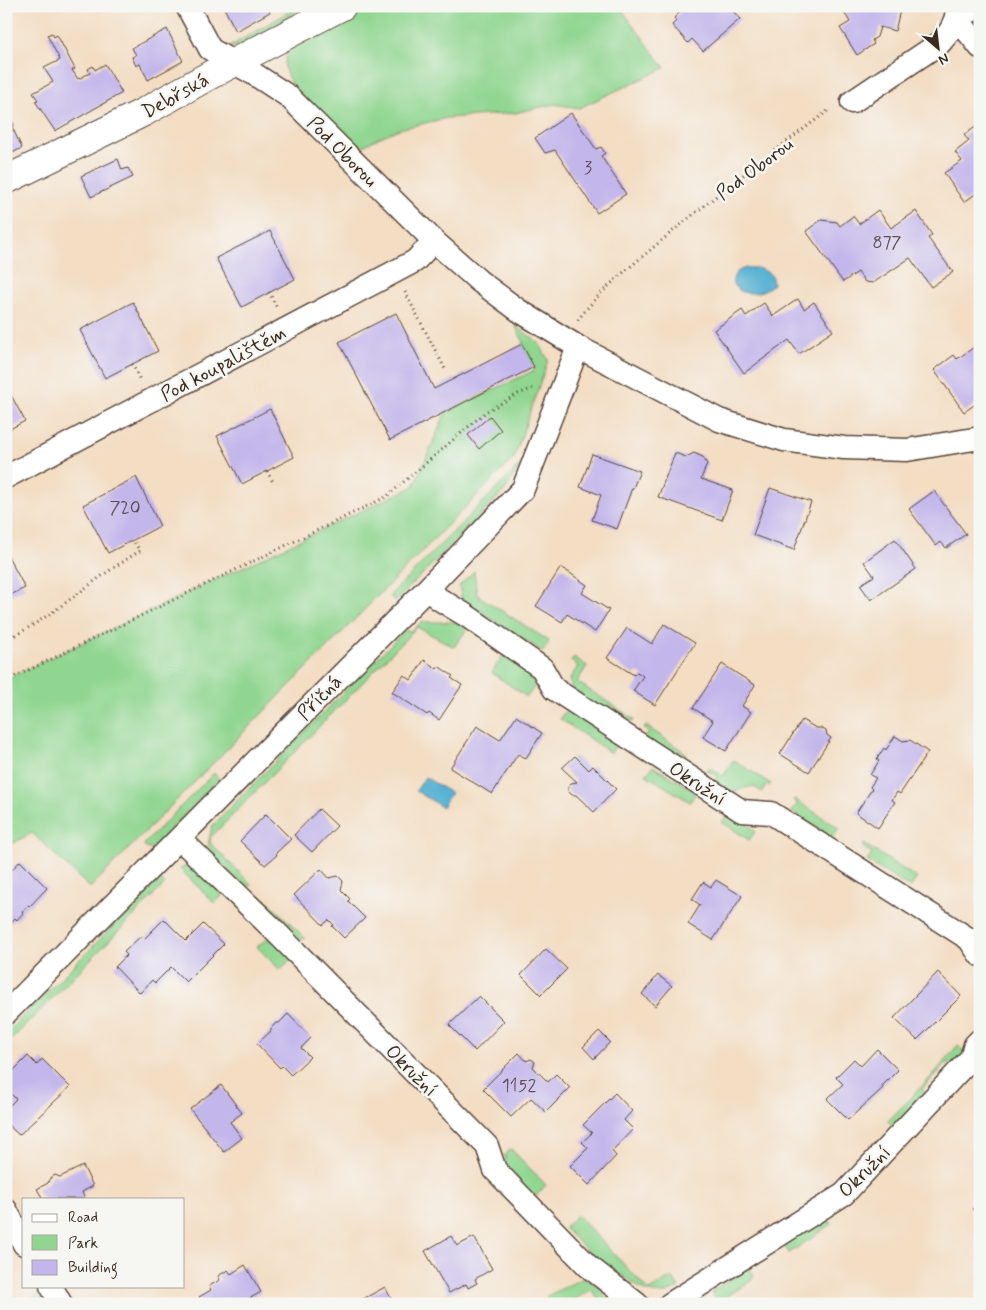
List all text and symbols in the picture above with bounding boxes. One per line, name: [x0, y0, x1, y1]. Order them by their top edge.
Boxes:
north arrow: [914, 22, 964, 72]
text: N: [935, 48, 952, 69]
street label: Debřská: [137, 67, 214, 126]
street label: Pod Oborou: [301, 111, 383, 193]
street label: Pod Oborou: [711, 131, 799, 207]
house number: 3: [584, 156, 592, 180]
house number: 877: [872, 231, 902, 255]
street label: Pod koupalištěm: [156, 320, 291, 409]
house number: 720: [109, 496, 141, 520]
street label: Příčná: [292, 669, 349, 727]
street label: Okružní: [663, 756, 731, 813]
street label: Okružní: [379, 1039, 443, 1103]
house number: 1152: [502, 1074, 536, 1098]
street label: Okružní: [833, 1140, 897, 1204]
legend: [22, 1198, 185, 1288]
text: Road: [68, 1208, 98, 1228]
text: Park: [68, 1234, 98, 1254]
text: Building: [68, 1258, 118, 1279]

